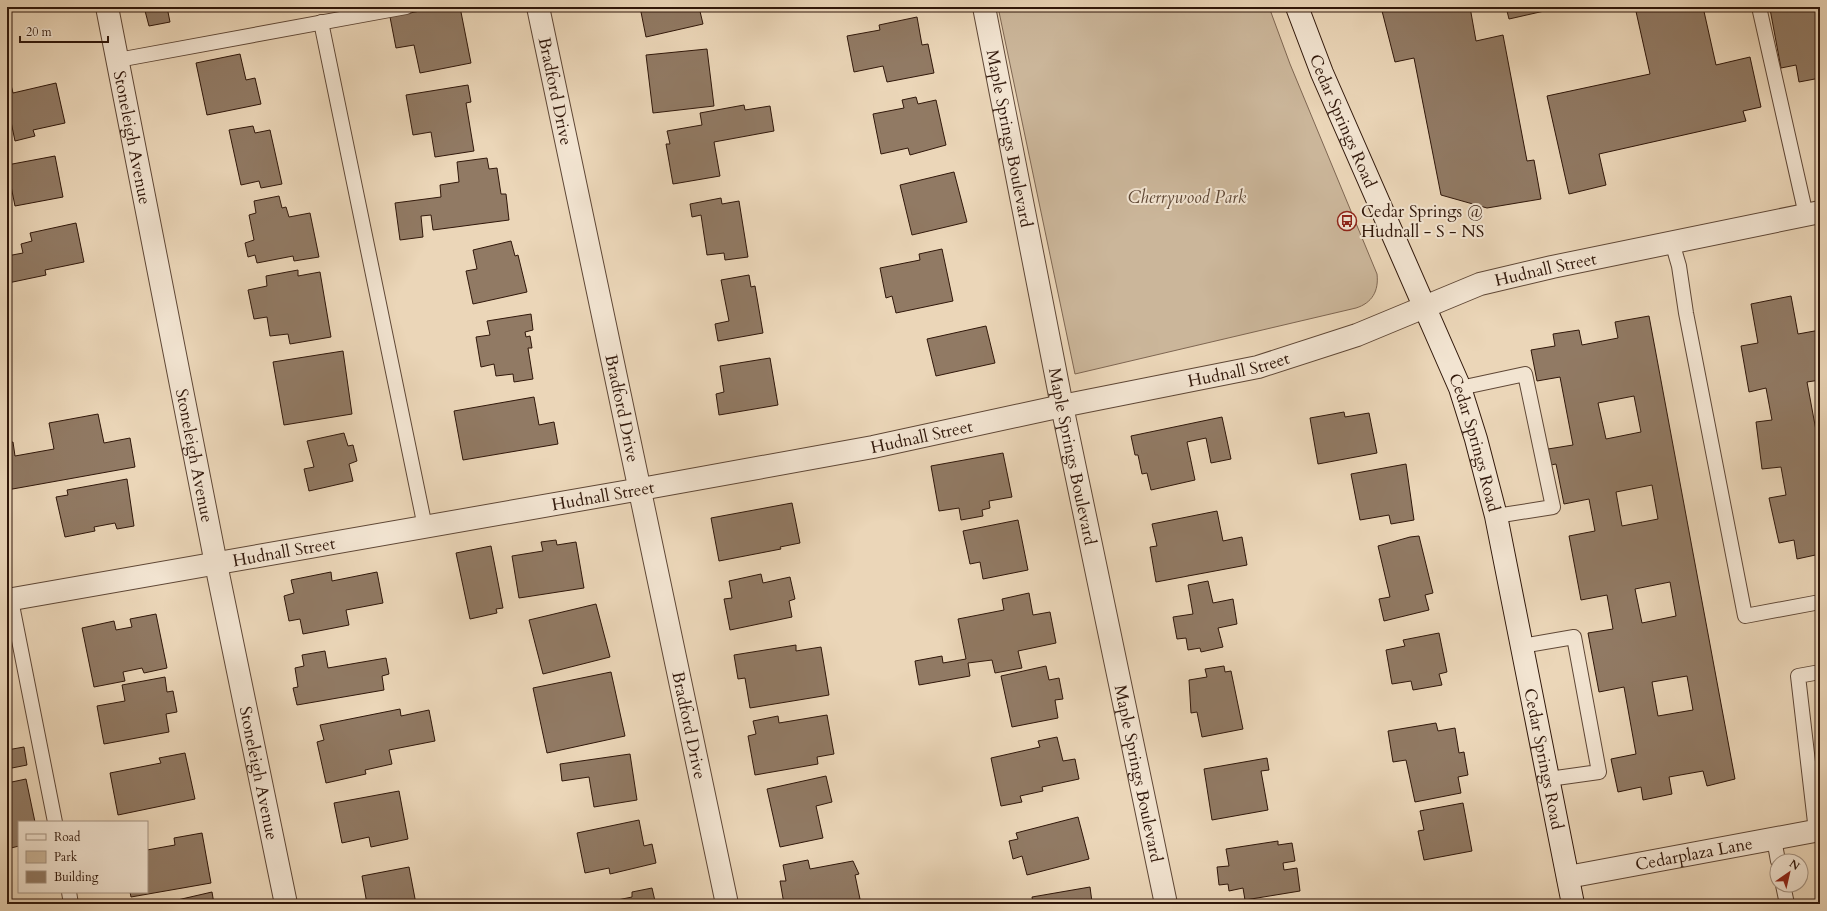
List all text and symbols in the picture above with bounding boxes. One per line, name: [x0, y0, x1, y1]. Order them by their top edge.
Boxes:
scale bar: [20, 18, 108, 44]
text: 20 m: [26, 24, 53, 40]
street label: Bradford Drive: [533, 35, 578, 147]
street label: Maple Springs Boulevard: [981, 48, 1038, 229]
street label: Cedar Springs Road: [1304, 51, 1382, 192]
street label: Stoneleigh Avenue: [108, 69, 156, 207]
park label: Cherrywood Park: [1128, 186, 1247, 209]
place label: Cedar Springs @ Hudnall - S - NS: [1361, 200, 1484, 243]
bus stop icon: Cedar Springs @ Hudnall - S - NS: [1336, 210, 1358, 232]
street label: Hudnall Street: [1492, 247, 1599, 292]
street label: Hudnall Street: [1186, 346, 1293, 393]
street label: Bradford Drive: [599, 352, 645, 464]
street label: Maple Springs Boulevard: [1043, 366, 1102, 547]
street label: Cedar Springs Road: [1443, 370, 1505, 514]
street label: Stoneleigh Avenue: [170, 387, 219, 525]
street label: Hudnall Street: [868, 415, 975, 459]
street label: Hudnall Street: [550, 476, 657, 516]
street label: Hudnall Street: [231, 532, 338, 572]
street label: Bradford Drive: [666, 669, 711, 781]
street label: Maple Springs Boulevard: [1109, 683, 1168, 864]
street label: Cedar Springs Road: [1518, 686, 1569, 831]
street label: Stoneleigh Avenue: [234, 704, 284, 842]
legend: [18, 821, 148, 893]
text: Road: [54, 829, 81, 845]
street label: Cedarplaza Lane: [1633, 832, 1754, 876]
text: Park: [54, 849, 78, 865]
north arrow: [1769, 853, 1809, 893]
text: N: [1786, 856, 1803, 874]
text: Building: [54, 869, 99, 885]

